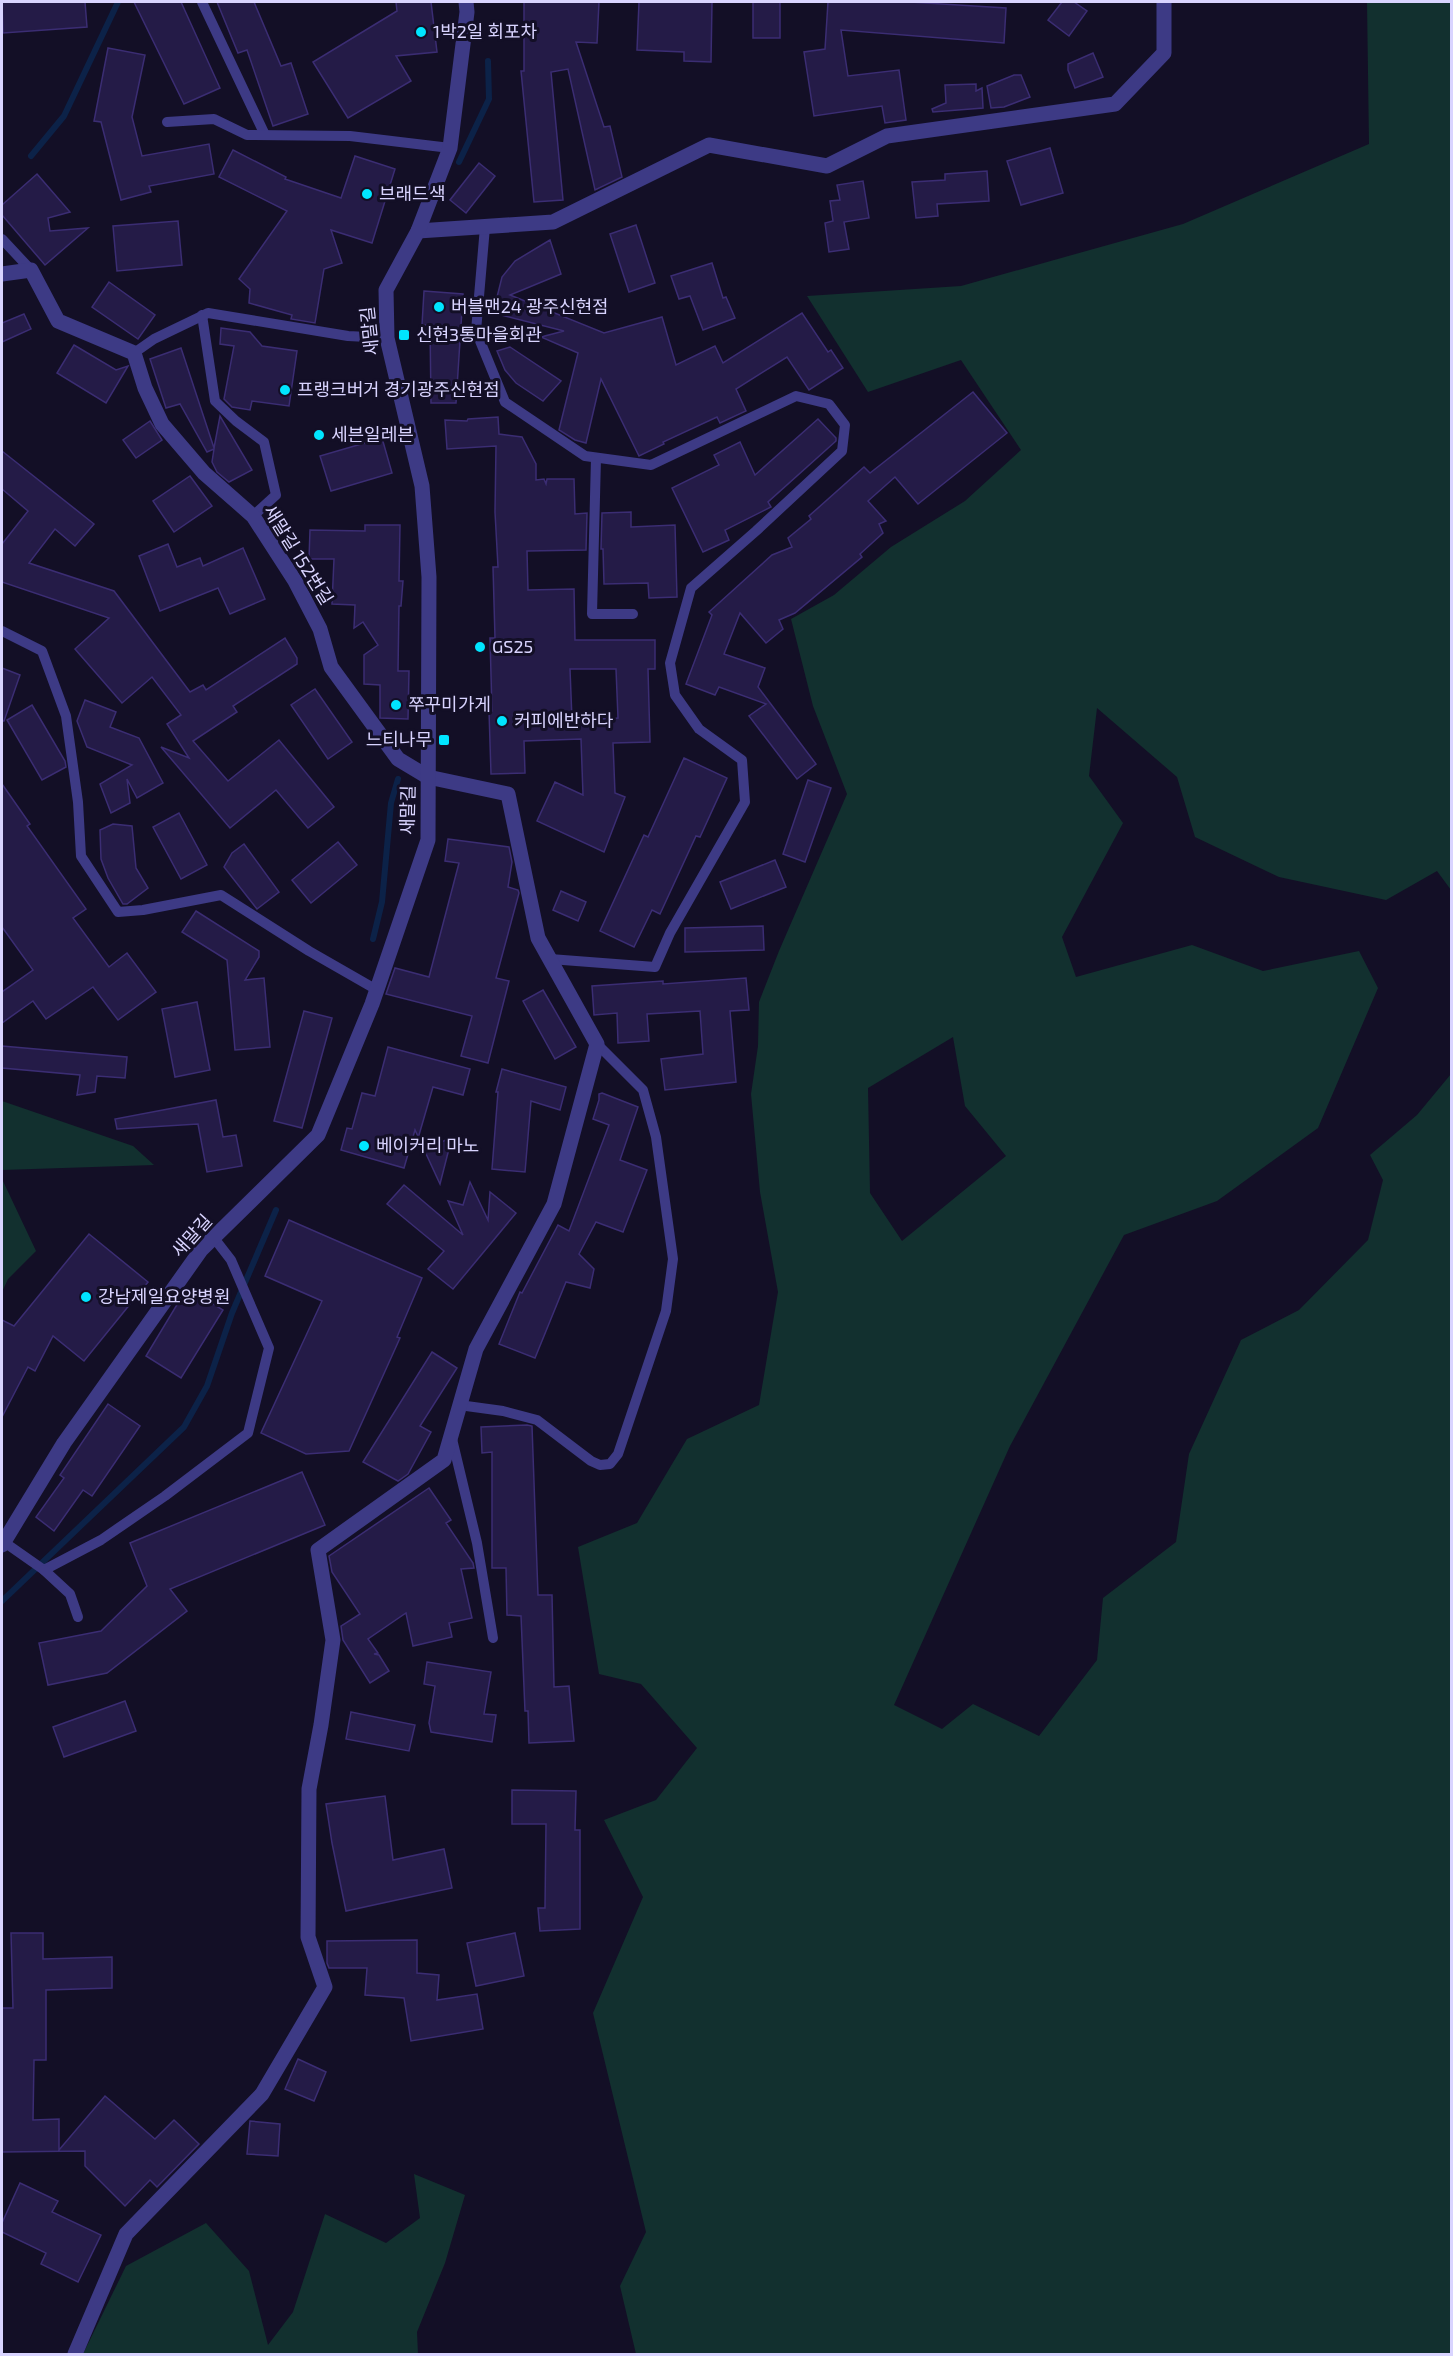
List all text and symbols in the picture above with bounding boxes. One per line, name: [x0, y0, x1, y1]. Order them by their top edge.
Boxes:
place label: 1박2일 회포차: [433, 20, 538, 42]
marker: 1박2일 회포차: [414, 25, 428, 39]
place label: 브래드색: [379, 182, 445, 204]
marker: 브래드색: [360, 187, 374, 201]
place label: 버블맨24 광주신현점: [451, 295, 609, 317]
marker: 버블맨24 광주신현점: [432, 300, 446, 314]
street label: 새말길: [355, 305, 383, 357]
place label: 신현3통마을회관: [416, 323, 542, 345]
marker: 신현3통마을회관: [397, 328, 411, 342]
place label: 프랭크버거 경기광주신현점: [297, 378, 500, 400]
marker: 프랭크버거 경기광주신현점: [278, 383, 292, 397]
place label: 세븐일레븐: [331, 423, 414, 445]
marker: 세븐일레븐: [312, 428, 326, 442]
street label: 새말길 152번길: [259, 500, 338, 609]
place label: GS25: [492, 635, 533, 657]
marker: GS25: [473, 640, 487, 654]
place label: 쭈꾸미가게: [408, 693, 491, 715]
marker: 쭈꾸미가게: [389, 698, 403, 712]
place label: 커피에반하다: [514, 709, 614, 731]
marker: 커피에반하다: [495, 714, 509, 728]
place label: 느티나무: [366, 728, 432, 750]
marker: 느티나무: [437, 733, 451, 747]
street label: 새말길: [396, 785, 418, 835]
place label: 베이커리 마노: [376, 1134, 479, 1156]
marker: 베이커리 마노: [357, 1139, 371, 1153]
street label: 새말길: [166, 1210, 216, 1261]
place label: 강남제일요양병원: [98, 1285, 230, 1307]
marker: 강남제일요양병원: [79, 1290, 93, 1304]

